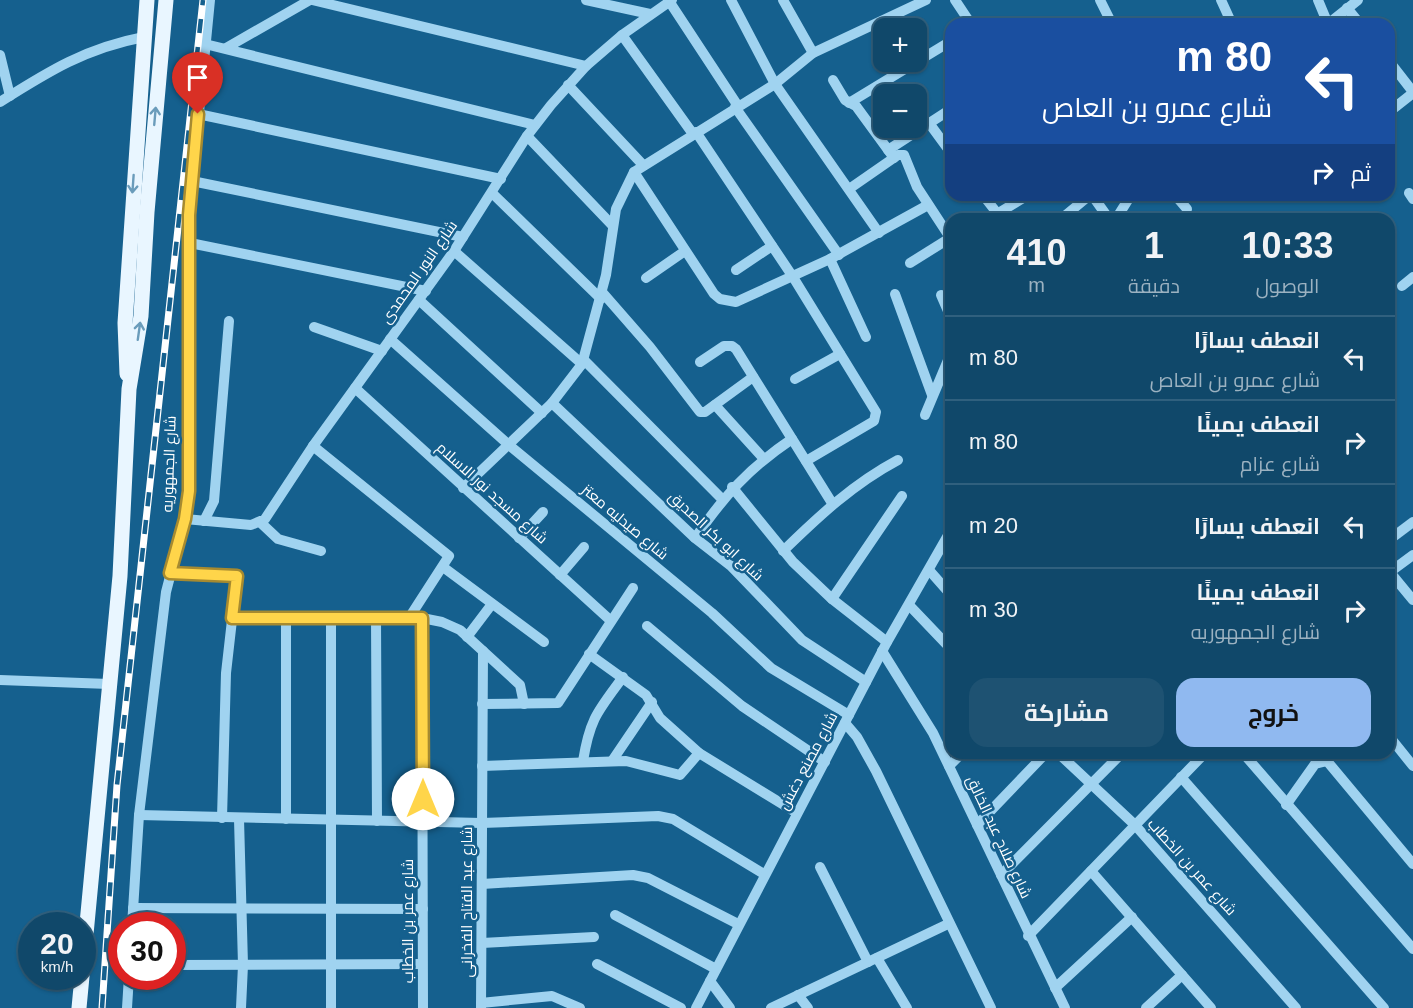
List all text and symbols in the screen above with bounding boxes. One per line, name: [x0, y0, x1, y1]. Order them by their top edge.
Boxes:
map controls: [873, 18, 927, 138]
button: +: [873, 18, 927, 72]
text: 80 m: [1176, 33, 1272, 80]
icon: left: [1293, 42, 1371, 120]
pin: [172, 52, 223, 114]
icon: arrive: [181, 61, 214, 94]
button: −: [873, 84, 927, 138]
text: شارع عمرو بن العاص: [1042, 93, 1272, 123]
one-way arrow: [150, 107, 161, 127]
icon: right: [1306, 156, 1339, 189]
text: ثم: [1351, 161, 1371, 186]
one-way arrow: [128, 173, 139, 193]
street label: شارع النور المحمدى: [377, 217, 463, 328]
text: 1: [1144, 225, 1164, 266]
text: 10:33: [1241, 225, 1334, 266]
text: 410: [1006, 232, 1067, 273]
text: m: [1028, 274, 1045, 296]
text: دقيقة: [1128, 275, 1180, 297]
text: الوصول: [1256, 275, 1319, 297]
one-way arrow: [134, 322, 145, 342]
text: انعطف يسارًا: [1194, 328, 1320, 353]
icon: left: [1338, 342, 1371, 375]
text: 80 m: [969, 345, 1018, 370]
text: شارع عمرو بن العاص: [1150, 369, 1320, 391]
text: انعطف يمينًا: [1197, 412, 1320, 437]
street label: شارع الجمهوريه: [158, 415, 182, 513]
icon: right: [1338, 426, 1371, 459]
text: 80 m: [969, 429, 1018, 454]
street label: شارع مسجد نور الاسلام: [431, 438, 551, 549]
text: شارع عزام: [1240, 453, 1320, 475]
street label: شارع صيدليه معتز: [576, 480, 672, 565]
street label: شارع ابو بكر الصديق: [663, 487, 767, 586]
icon: left: [1338, 510, 1371, 543]
text: 20 m: [969, 513, 1018, 538]
text: انعطف يسارًا: [1194, 514, 1320, 539]
text: انعطف يمينًا: [1197, 580, 1320, 605]
icon: right: [1338, 594, 1371, 627]
text: 30 m: [969, 597, 1018, 622]
text: شارع الجمهوريه: [1191, 621, 1320, 643]
button: مشاركة: [969, 678, 1164, 747]
button: خروج: [1176, 678, 1371, 747]
street label: شارع مصنع دغش: [775, 709, 843, 814]
position arrow: [391, 767, 455, 831]
street label: شارع صلاح عبد الخالق: [961, 773, 1035, 902]
street label: شارع عمر بن الخطاب: [1142, 815, 1240, 921]
street label: شارع عبد الفتاح الفخرانى: [458, 827, 478, 977]
street label: شارع عمر بن الخطاب: [399, 859, 419, 983]
speed limit sign: 30: [108, 912, 186, 990]
text: 20: [40, 927, 74, 960]
text: km/h: [41, 958, 73, 975]

